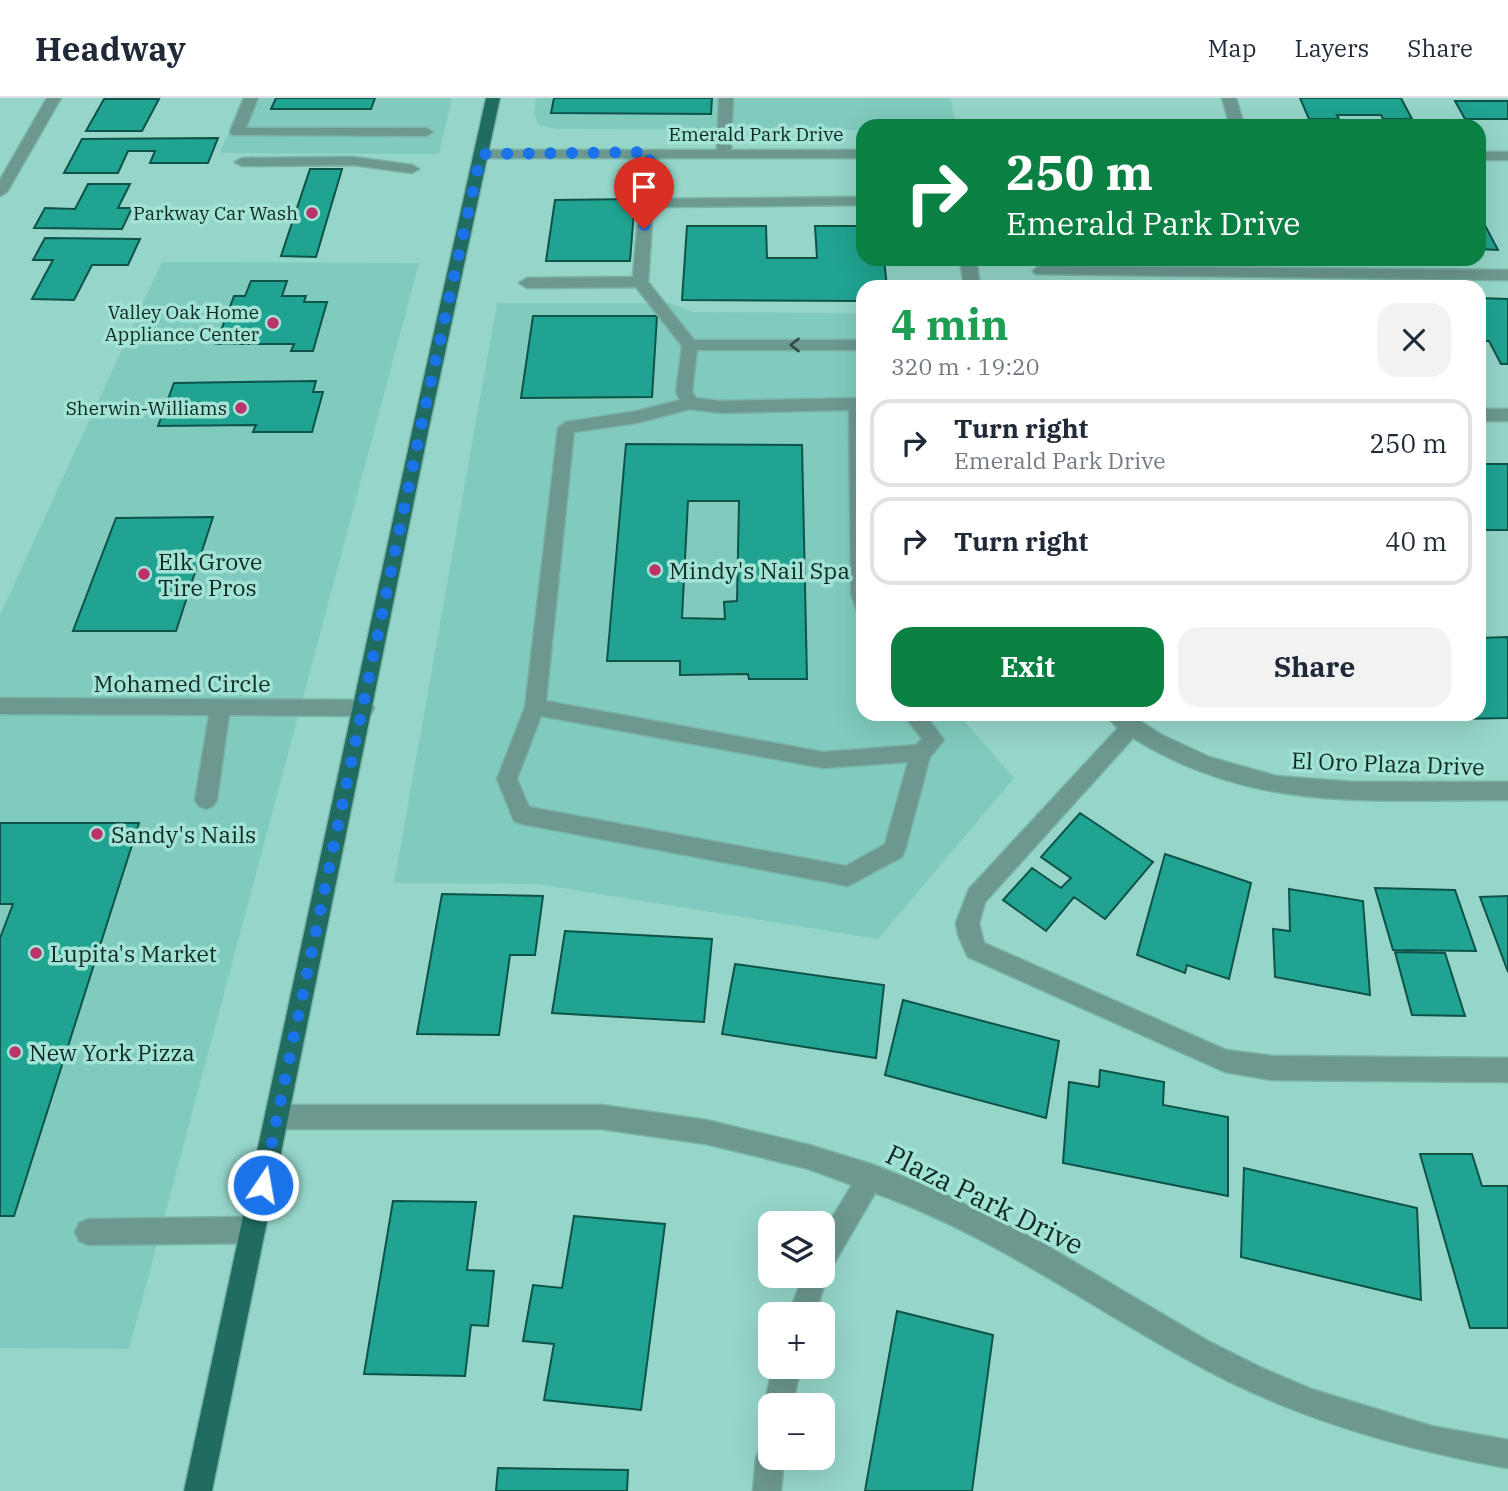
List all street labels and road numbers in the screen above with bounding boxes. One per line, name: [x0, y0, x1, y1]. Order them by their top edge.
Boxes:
street label: Emerald Park Drive: [669, 122, 843, 146]
street label: Mohamed Circle: [93, 668, 271, 698]
street label: El Oro Plaza Drive: [1291, 745, 1485, 781]
street label: Plaza Park Drive: [880, 1135, 1090, 1263]

